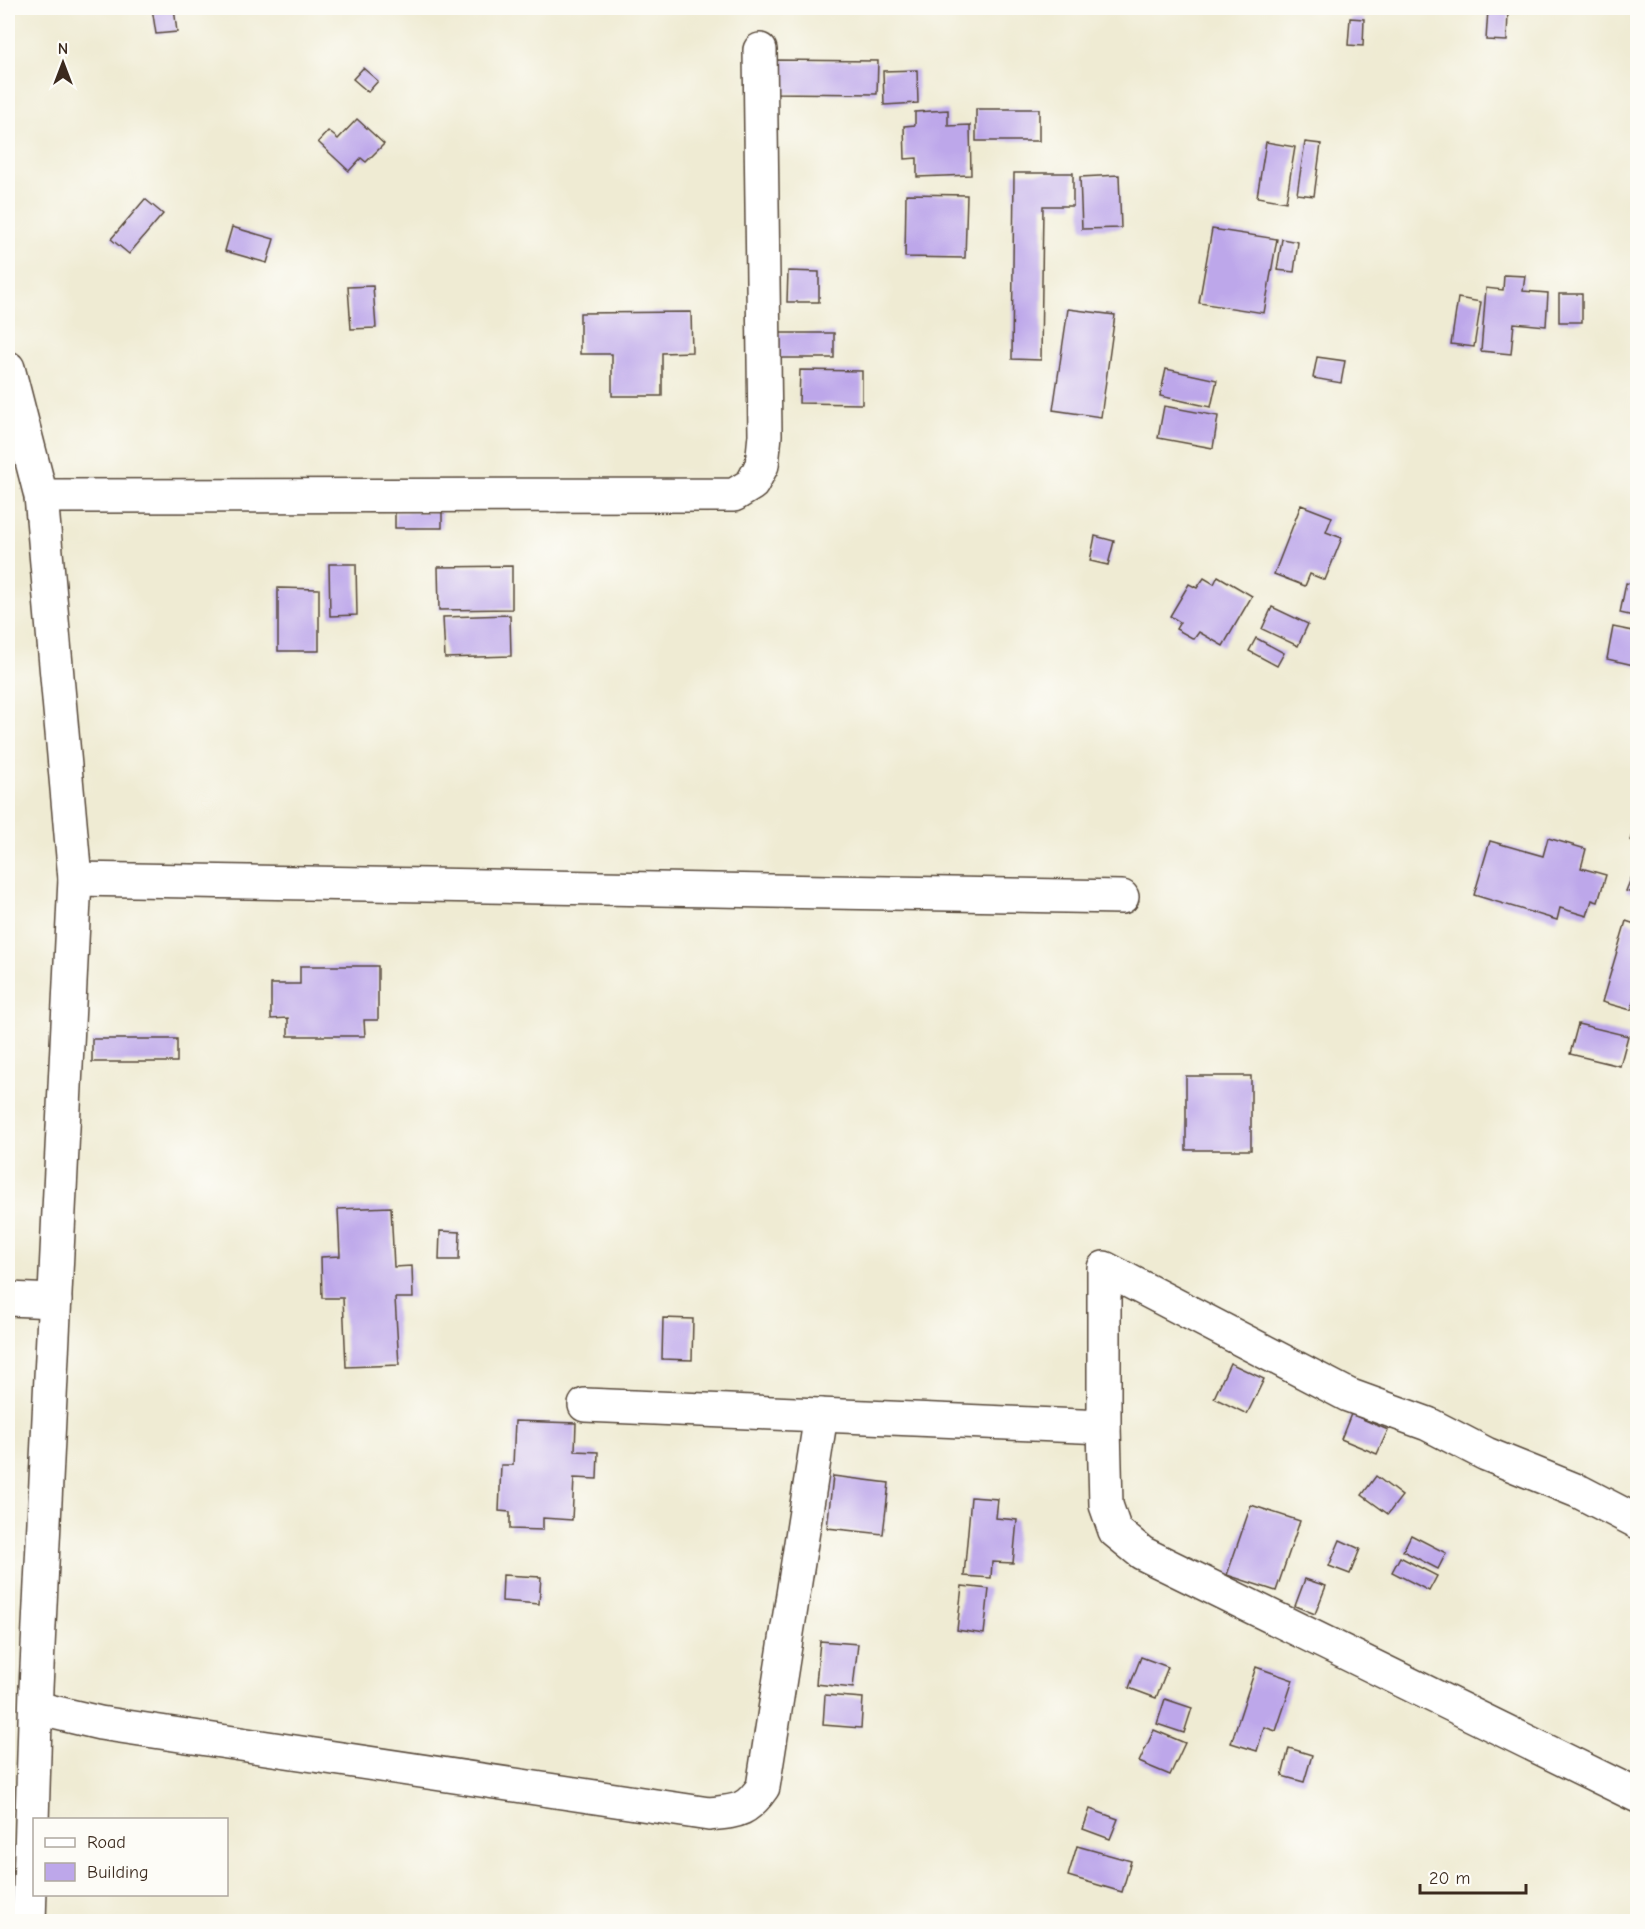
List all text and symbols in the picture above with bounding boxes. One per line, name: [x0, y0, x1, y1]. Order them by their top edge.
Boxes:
north arrow: [33, 33, 93, 93]
text: N: [58, 40, 68, 58]
legend: [33, 1818, 228, 1896]
text: Road: [87, 1832, 126, 1853]
scale bar: [1420, 1857, 1526, 1895]
text: Building: [87, 1862, 149, 1883]
text: 20 m: [1429, 1868, 1470, 1889]

